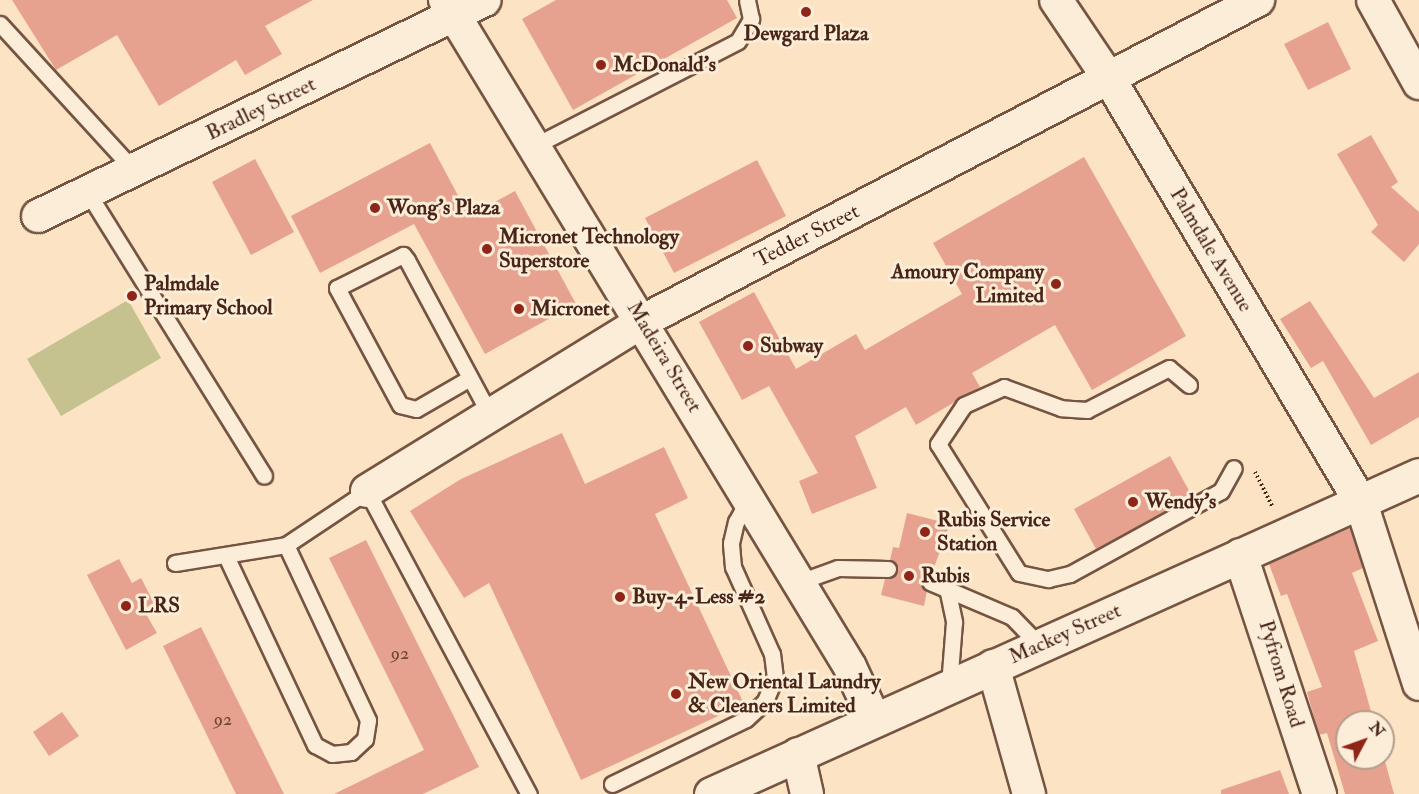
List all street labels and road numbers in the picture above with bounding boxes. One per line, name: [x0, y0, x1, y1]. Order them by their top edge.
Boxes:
street label: Bradley Street: [202, 72, 320, 146]
street label: Palmdale Avenue: [1164, 183, 1258, 317]
street label: Tedder Street: [750, 199, 864, 273]
street label: Madeira Street: [621, 297, 707, 417]
street label: Mackey Street: [1005, 598, 1125, 670]
street label: Pyfrom Road: [1253, 617, 1309, 731]

